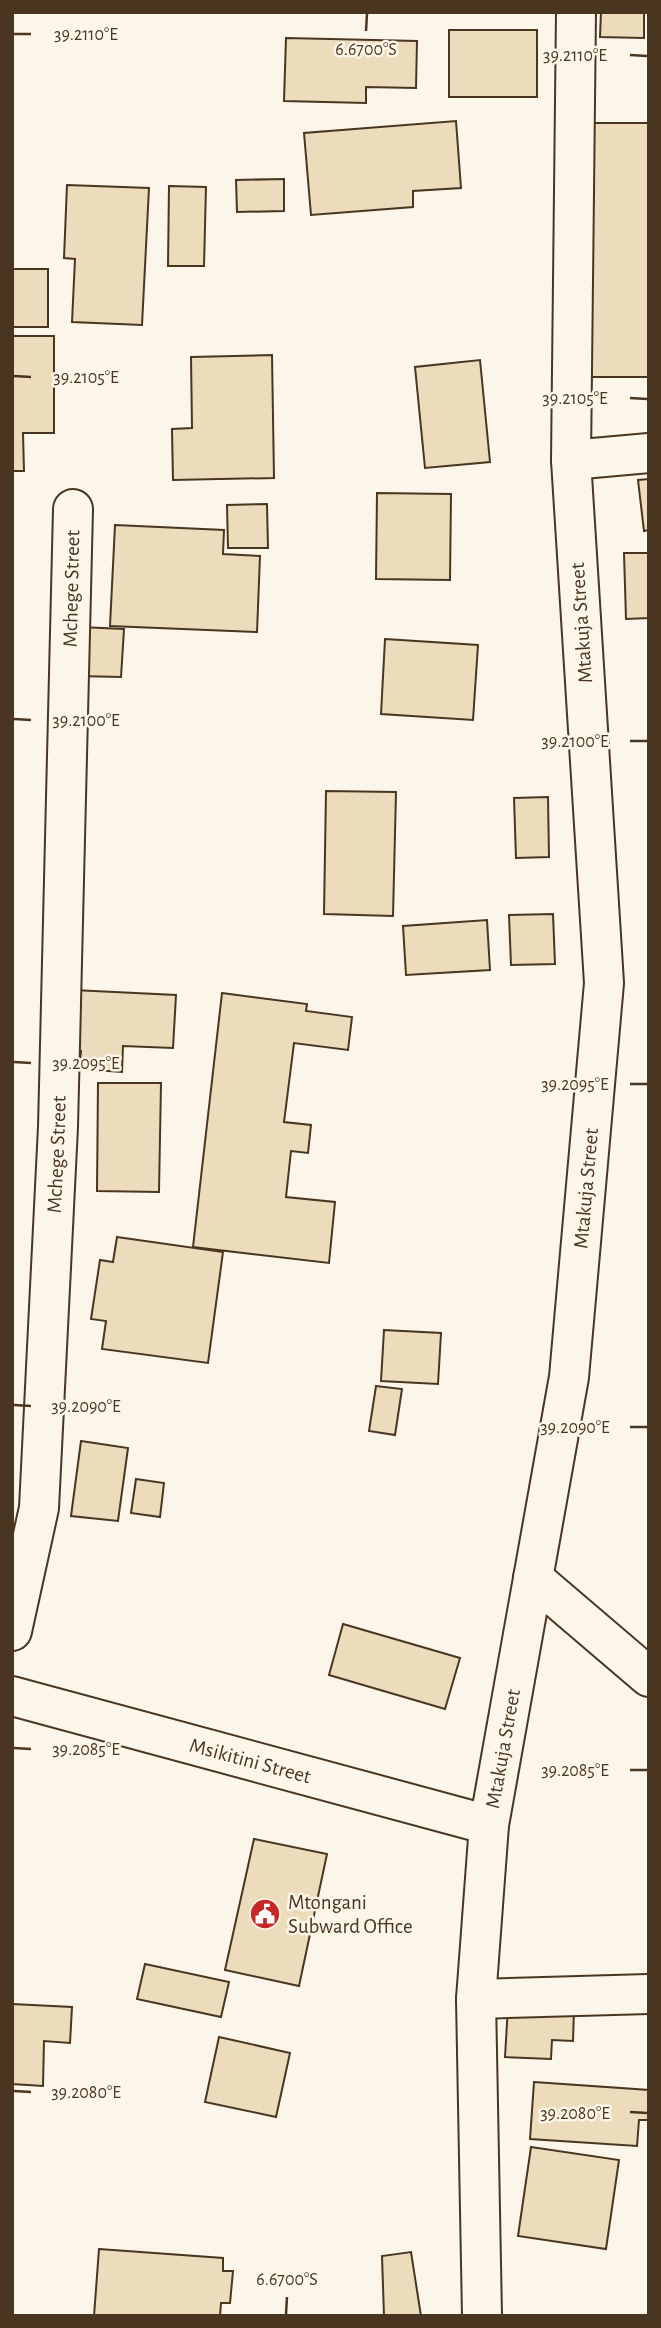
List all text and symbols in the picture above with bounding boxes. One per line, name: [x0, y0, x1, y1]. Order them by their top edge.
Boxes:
text: 39.2110°E: [54, 26, 118, 44]
text: 6.6700°S: [335, 41, 397, 59]
text: 39.2110°E: [543, 47, 607, 65]
text: 39.2105°E: [53, 369, 119, 387]
text: 39.2105°E: [542, 390, 608, 408]
street label: Mchege Street: [60, 529, 83, 648]
street label: Mtakuja Street: [567, 562, 596, 684]
text: 39.2100°E: [52, 712, 120, 730]
text: 39.2100°E: [541, 733, 609, 751]
text: 39.2095°E: [52, 1055, 120, 1073]
text: 39.2095°E: [541, 1076, 609, 1094]
street label: Mchege Street: [44, 1095, 70, 1214]
street label: Mtakuja Street: [570, 1127, 602, 1250]
text: 39.2090°E: [51, 1398, 121, 1416]
text: 39.2090°E: [540, 1419, 610, 1437]
street label: Mtakuja Street: [482, 1687, 524, 1810]
street label: Msikitini Street: [187, 1735, 314, 1787]
text: 39.2085°E: [52, 1741, 120, 1759]
text: 39.2085°E: [541, 1762, 609, 1780]
place label: Mtongani Subward Office: [288, 1892, 413, 1937]
public building icon: Mtongani Subward Office: [248, 1897, 282, 1931]
text: 39.2080°E: [51, 2084, 121, 2102]
text: 39.2080°E: [540, 2105, 610, 2123]
text: 6.6700°S: [256, 2271, 318, 2289]

